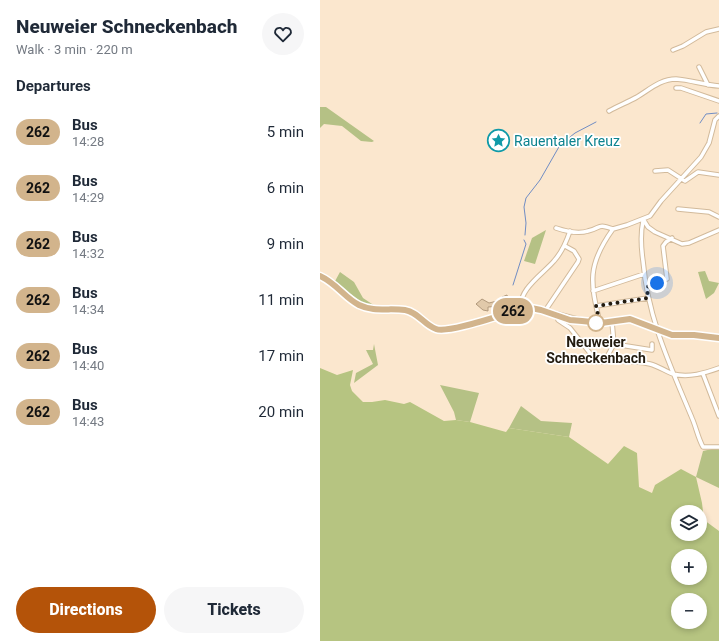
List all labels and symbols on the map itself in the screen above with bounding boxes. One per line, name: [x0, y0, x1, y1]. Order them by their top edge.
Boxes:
place icon: Rauentaler Kreuz: [486, 128, 512, 154]
place label: Rauentaler Kreuz: [514, 133, 620, 149]
your location: [647, 273, 667, 293]
line badge: 262: [490, 298, 536, 324]
marker: Neuweier Schneckenbach: [587, 314, 605, 332]
place label: Neuweier Schneckenbach: [546, 334, 646, 366]

